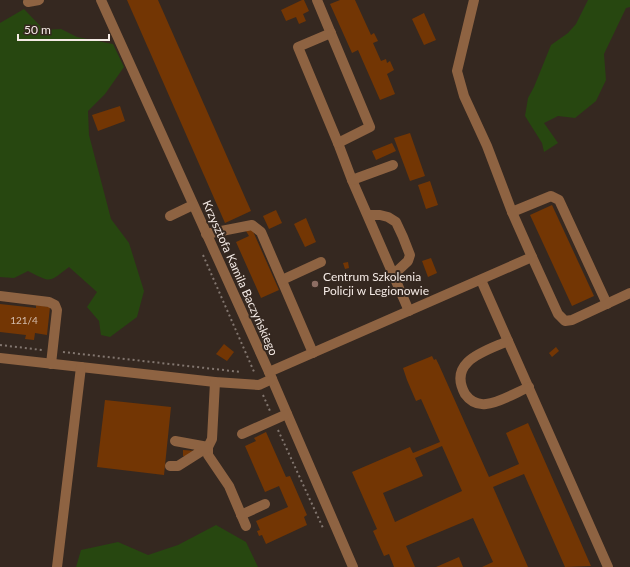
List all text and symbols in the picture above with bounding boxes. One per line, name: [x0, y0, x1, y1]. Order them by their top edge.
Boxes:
scale bar: [18, 16, 109, 42]
text: 50 m: [24, 22, 51, 37]
street label: Krzysztofa Kamila Baczyńskiego: [199, 198, 282, 358]
place label: Centrum Szkolenia Policji w Legionowie: [323, 269, 429, 298]
marker: Centrum Szkolenia Policji w Legionowie: [310, 279, 320, 289]
house number: 121/4: [10, 314, 38, 326]

